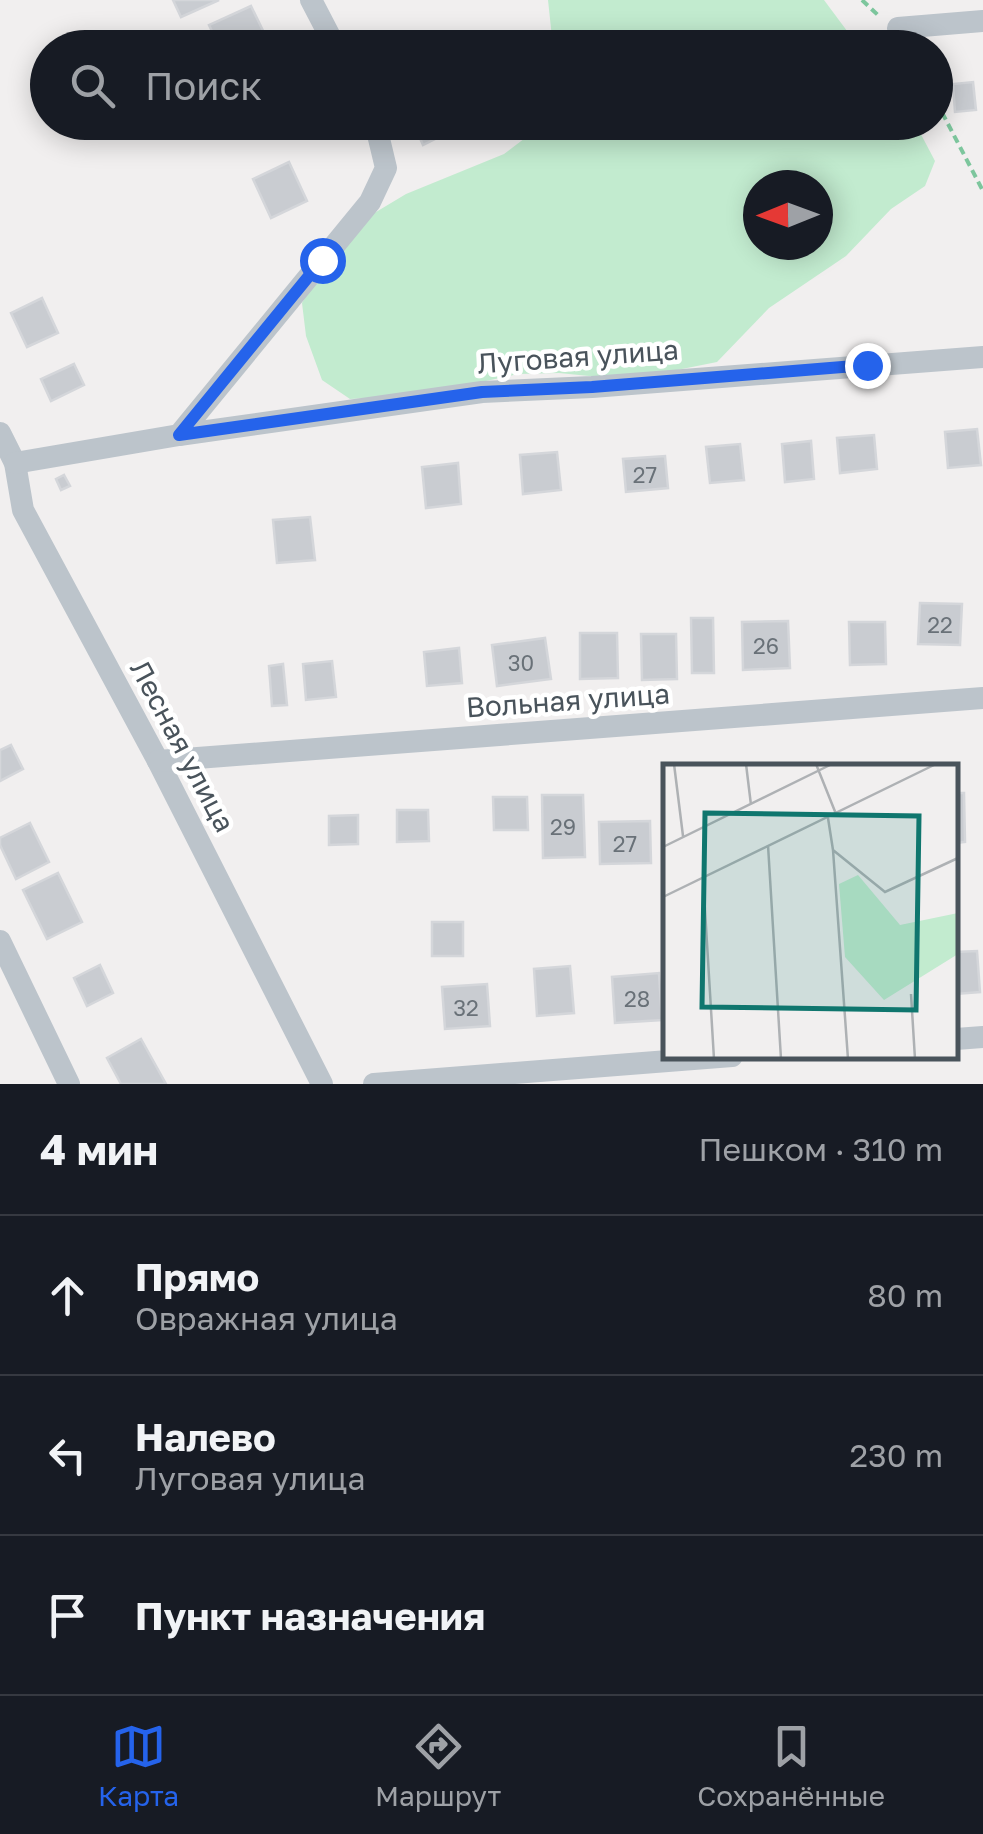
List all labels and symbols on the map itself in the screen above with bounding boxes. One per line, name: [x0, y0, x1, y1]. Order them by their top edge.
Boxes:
north arrow: [743, 170, 833, 260]
route start: [300, 238, 346, 284]
street label: Луговая улица: [476, 333, 680, 379]
route end: [845, 343, 891, 389]
house number: 27: [633, 461, 657, 488]
house number: 22: [927, 611, 953, 638]
house number: 26: [753, 632, 779, 659]
house number: 30: [508, 649, 534, 676]
street label: Лесная улица: [124, 655, 242, 837]
street label: Вольная улица: [465, 676, 671, 724]
inset map: [663, 764, 958, 1059]
house number: 29: [550, 813, 576, 840]
house number: 27: [613, 830, 637, 857]
house number: 28: [624, 985, 650, 1012]
house number: 32: [453, 994, 479, 1021]

